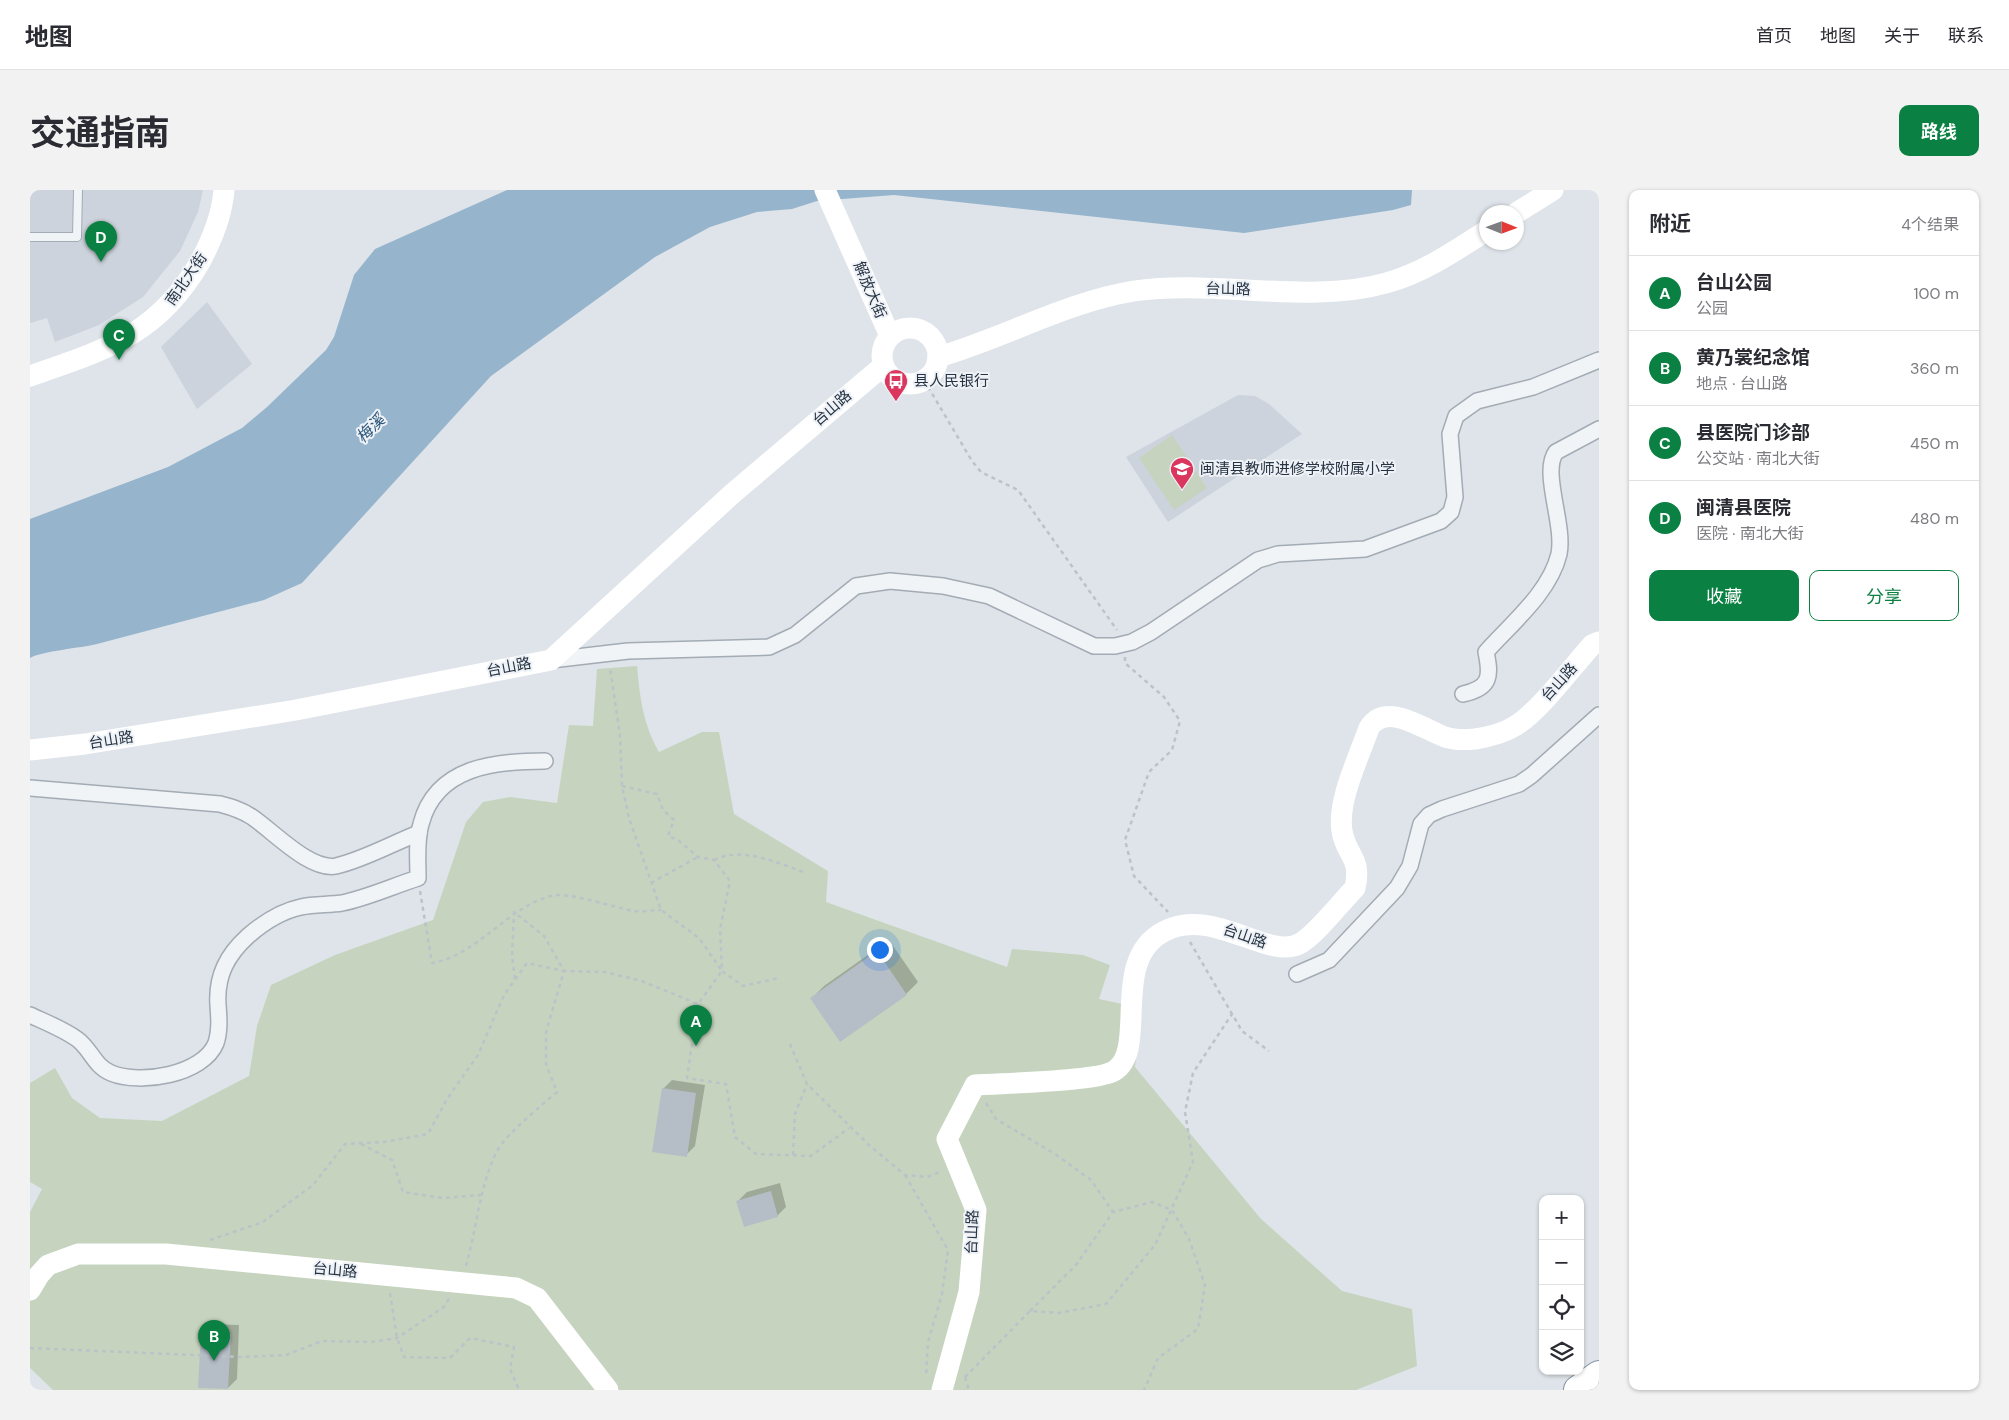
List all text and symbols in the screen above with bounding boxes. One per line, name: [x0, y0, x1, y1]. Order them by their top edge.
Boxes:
text: 地图: [25, 21, 73, 52]
text: 首页: [1756, 24, 1792, 48]
text: 地图: [1820, 24, 1856, 48]
text: 关于: [1884, 24, 1920, 48]
text: 联系: [1948, 24, 1984, 48]
button: 路线: [1899, 105, 1979, 156]
text: 交通指南: [30, 110, 170, 156]
north arrow: [1479, 205, 1524, 250]
text: 附近: [1649, 210, 1691, 238]
text: 4个结果: [1901, 214, 1959, 235]
pin: D: [85, 221, 117, 262]
street label: 南北大街: [161, 249, 211, 309]
street label: 解放大街: [849, 258, 891, 322]
text: 台山公园: [1696, 270, 1772, 295]
street label: 台山路: [1205, 279, 1251, 299]
text: A: [1659, 283, 1671, 304]
text: 100 m: [1914, 283, 1959, 304]
text: 公园: [1696, 298, 1728, 319]
pin: C: [103, 319, 135, 360]
text: 黄乃裳纪念馆: [1696, 345, 1810, 370]
text: B: [1660, 358, 1670, 379]
text: 360 m: [1910, 358, 1959, 379]
bus stop icon: 县人民银行: [883, 368, 909, 402]
place label: 县人民银行: [914, 371, 989, 391]
text: 地点 · 台山路: [1696, 373, 1788, 394]
street label: 台山路: [808, 386, 856, 430]
water label: 梅溪: [352, 408, 391, 447]
text: 县医院门诊部: [1696, 420, 1810, 445]
text: C: [1659, 433, 1671, 454]
text: 450 m: [1910, 433, 1959, 454]
text: 公交站 · 南北大街: [1696, 448, 1820, 469]
school or university icon: 闽清县教师进修学校附属小学: [1169, 456, 1195, 490]
place label: 闽清县教师进修学校附属小学: [1200, 459, 1395, 479]
text: 闽清县医院: [1696, 495, 1791, 520]
text: D: [1659, 508, 1671, 529]
text: 480 m: [1910, 508, 1959, 529]
text: 医院 · 南北大街: [1696, 523, 1804, 544]
button: 收藏: [1649, 570, 1799, 621]
button: 分享: [1809, 570, 1959, 621]
street label: 台山路: [485, 653, 533, 681]
street label: 台山路: [1537, 659, 1581, 705]
street label: 台山路: [87, 727, 135, 753]
street label: 台山路: [1220, 919, 1270, 953]
your location: [867, 937, 893, 963]
pin: A: [680, 1005, 712, 1046]
map controls: [1539, 1195, 1584, 1375]
button: +: [1539, 1195, 1584, 1240]
street label: 台山路: [961, 1209, 983, 1255]
button: −: [1539, 1240, 1584, 1285]
street label: 台山路: [312, 1258, 358, 1282]
button: locate: [1539, 1285, 1584, 1330]
pin: B: [198, 1320, 230, 1361]
button: layers: [1539, 1330, 1584, 1375]

